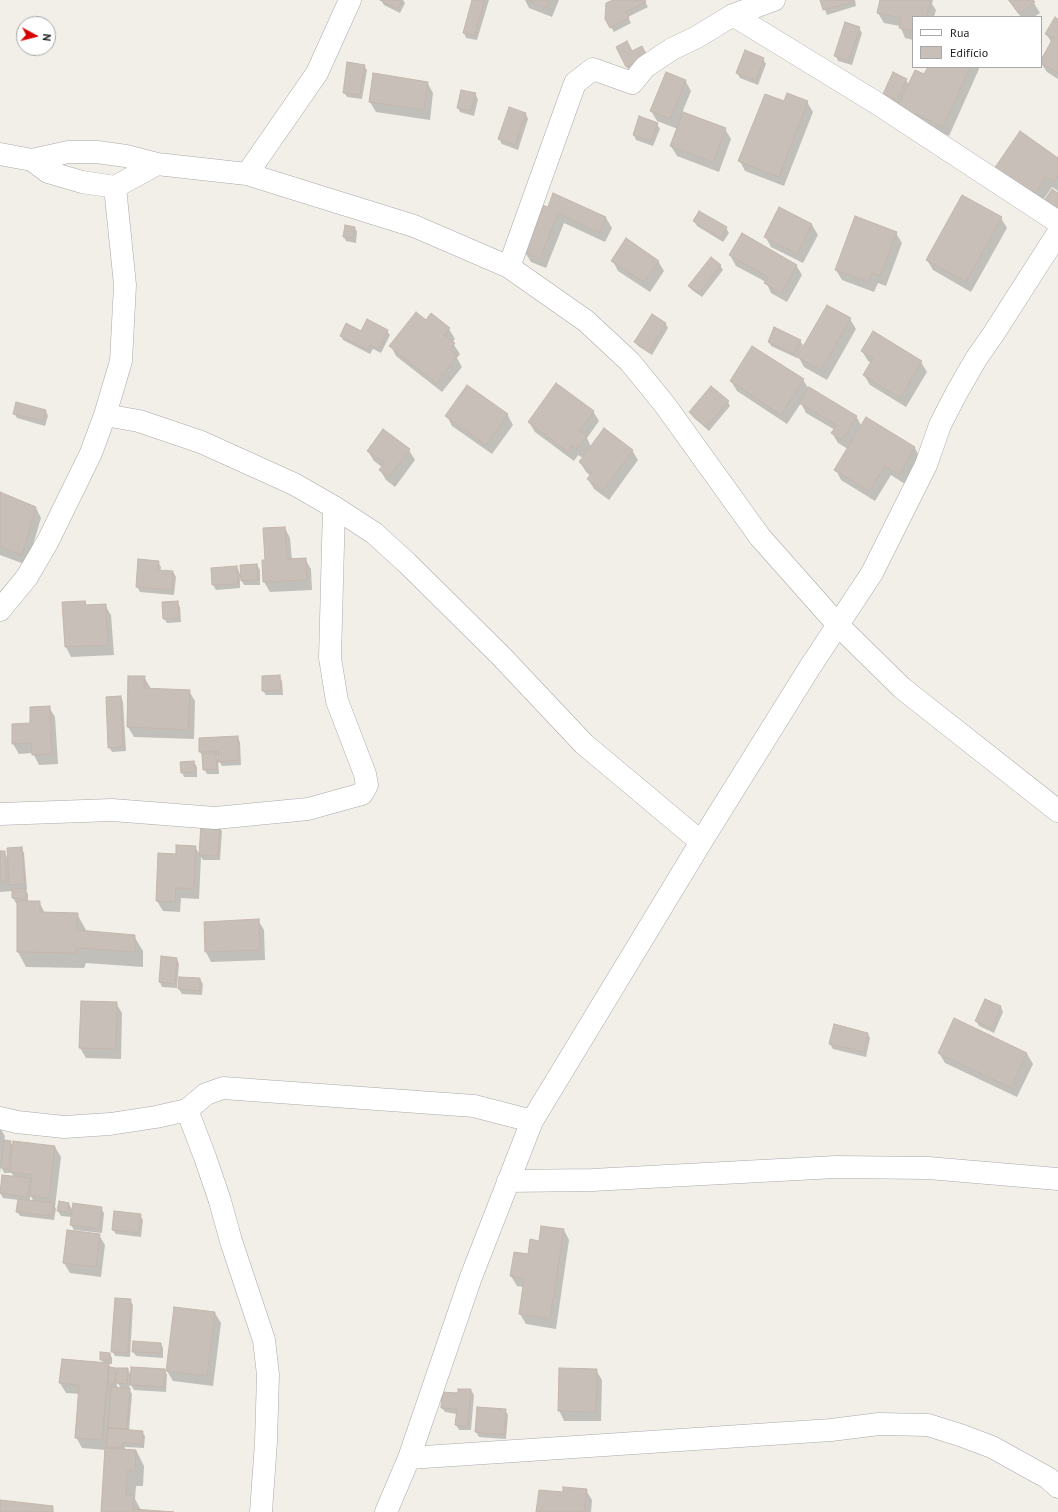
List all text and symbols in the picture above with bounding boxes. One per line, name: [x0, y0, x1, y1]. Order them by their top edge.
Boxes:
north arrow: [16, 16, 56, 56]
legend: [912, 16, 1042, 68]
text: Rua: [950, 25, 969, 40]
text: N: [40, 33, 54, 42]
text: Edifício: [950, 45, 988, 60]

